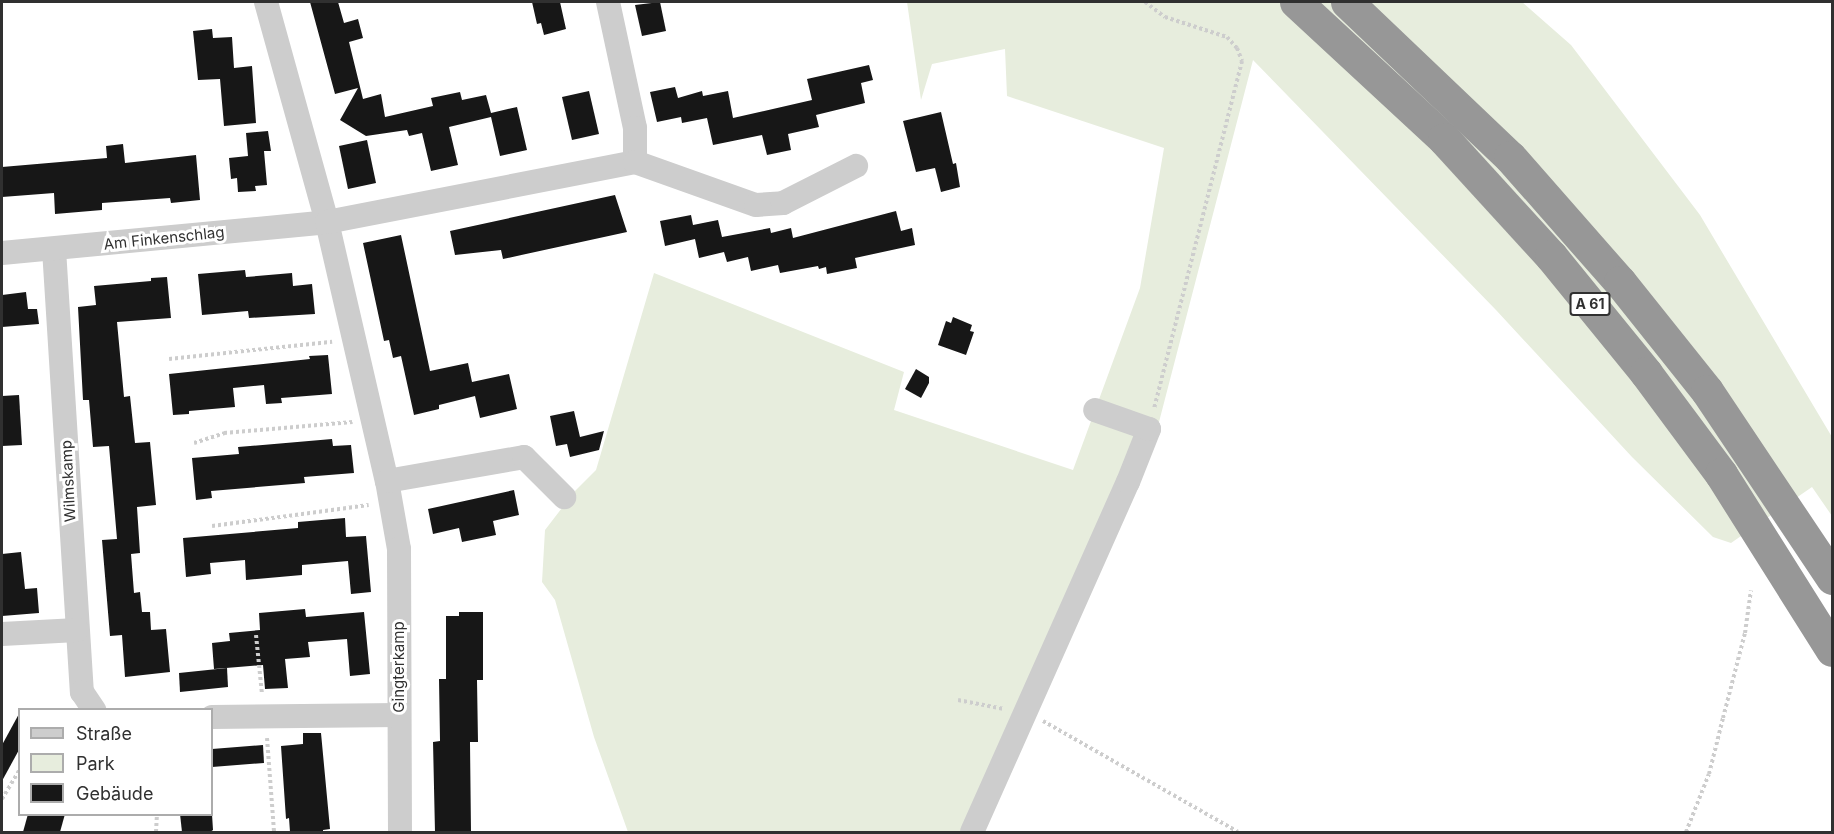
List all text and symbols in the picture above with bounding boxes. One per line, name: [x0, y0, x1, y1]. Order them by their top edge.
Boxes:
street label: Am Finkenschlag: [103, 223, 225, 253]
road number: A 61: [1569, 293, 1611, 315]
street label: Wilmskamp: [57, 440, 79, 522]
street label: Gingterkamp: [390, 621, 408, 713]
legend: [18, 708, 213, 816]
text: Straße: [76, 723, 132, 744]
text: Park: [76, 753, 115, 774]
text: Gebäude: [76, 783, 153, 804]

